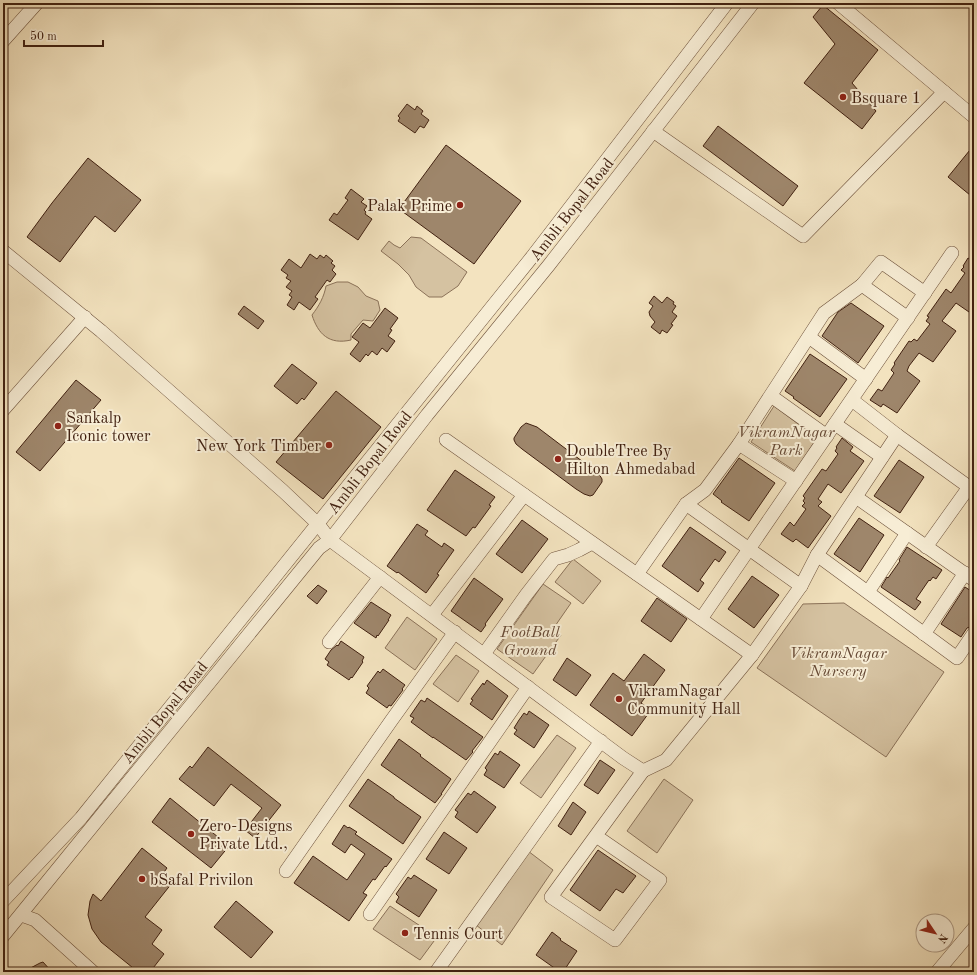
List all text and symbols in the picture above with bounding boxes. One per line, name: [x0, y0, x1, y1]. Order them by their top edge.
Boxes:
scale bar: [24, 22, 103, 48]
text: 50 m: [30, 30, 57, 43]
place label: Bsquare 1: [851, 91, 921, 107]
marker: Bsquare 1: [838, 92, 848, 102]
street label: Ambli Bopal Road: [528, 156, 618, 265]
place label: Palak Prime: [367, 199, 452, 215]
marker: Palak Prime: [455, 200, 465, 210]
street label: Ambli Bopal Road: [326, 409, 416, 518]
place label: Sankalp Iconic tower: [66, 411, 151, 445]
marker: Sankalp Iconic tower: [53, 421, 63, 431]
park label: VikramNagar Park: [737, 425, 836, 459]
place label: New York Timber: [196, 439, 321, 455]
marker: New York Timber: [324, 440, 334, 450]
place label: DoubleTree By Hilton Ahmedabad: [566, 444, 696, 478]
marker: DoubleTree By Hilton Ahmedabad: [553, 454, 563, 464]
park label: FootBall Ground: [499, 625, 560, 659]
park label: VikramNagar Nursery: [789, 646, 888, 680]
street label: Ambli Bopal Road: [120, 659, 211, 767]
place label: VikramNagar Community Hall: [627, 684, 740, 718]
marker: VikramNagar Community Hall: [614, 694, 624, 704]
place label: Zero-Designs Private Ltd.,: [199, 819, 293, 853]
marker: Zero-Designs Private Ltd.,: [186, 829, 196, 839]
place label: bSafal Privilon: [150, 873, 254, 889]
marker: bSafal Privilon: [137, 874, 147, 884]
north arrow: [915, 913, 955, 953]
place label: Tennis Court: [413, 927, 503, 943]
marker: Tennis Court: [400, 928, 410, 938]
text: N: [935, 931, 949, 945]

